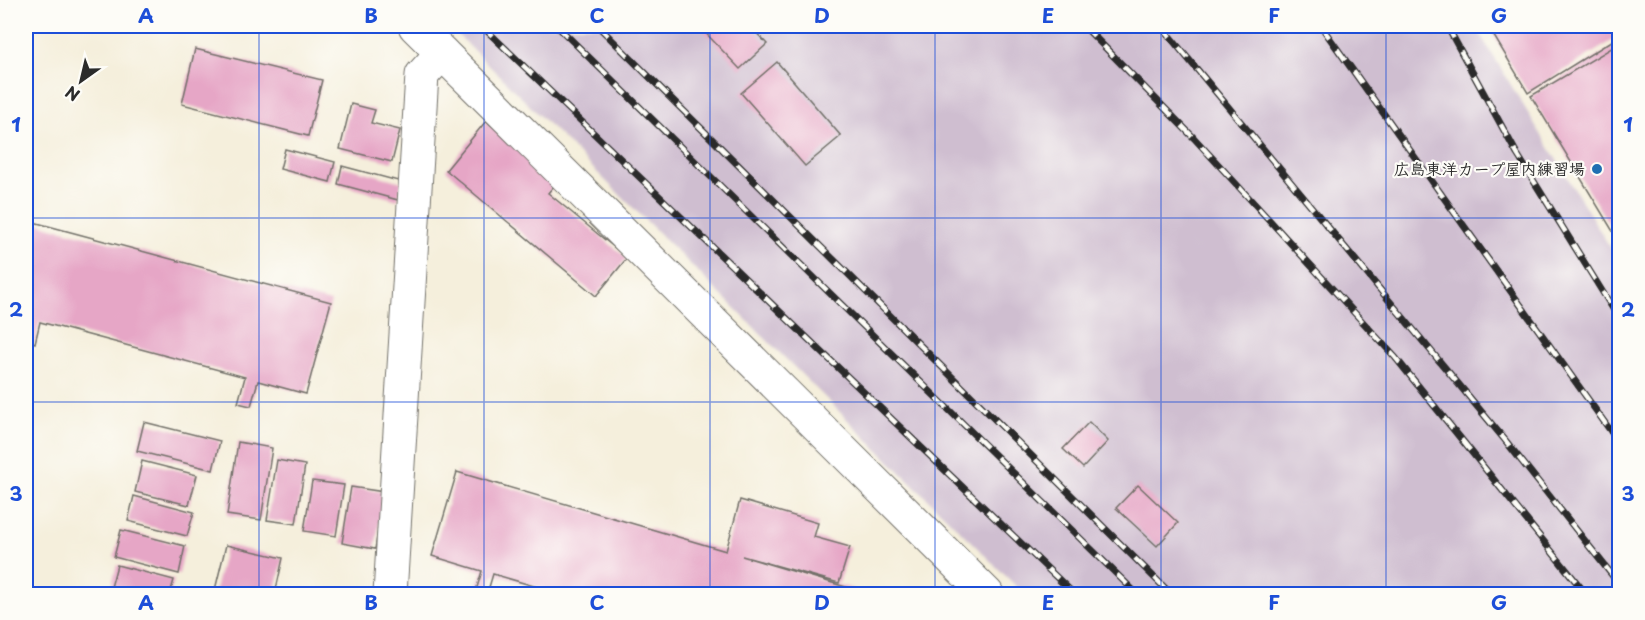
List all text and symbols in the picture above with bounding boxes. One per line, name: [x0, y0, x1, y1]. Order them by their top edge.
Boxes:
text: A: [138, 0, 154, 30]
text: B: [364, 0, 378, 30]
text: C: [589, 0, 605, 30]
text: D: [814, 0, 830, 30]
text: E: [1042, 0, 1054, 30]
text: F: [1268, 0, 1280, 30]
text: G: [1491, 0, 1507, 30]
north arrow: [51, 51, 111, 111]
text: N: [60, 81, 84, 108]
text: 1: [11, 109, 21, 139]
text: 1: [1623, 109, 1633, 139]
place label: 広島東洋カープ屋内練習場: [1394, 156, 1585, 180]
marker: 広島東洋カープ屋内練習場: [1590, 162, 1604, 176]
text: 2: [9, 294, 23, 324]
text: 2: [1621, 294, 1635, 324]
text: 3: [9, 478, 23, 508]
text: 3: [1621, 478, 1635, 508]
text: A: [138, 587, 154, 617]
text: B: [364, 587, 378, 617]
text: C: [589, 587, 605, 617]
text: D: [814, 587, 830, 617]
text: E: [1042, 587, 1054, 617]
text: F: [1268, 587, 1280, 617]
text: G: [1491, 587, 1507, 617]

